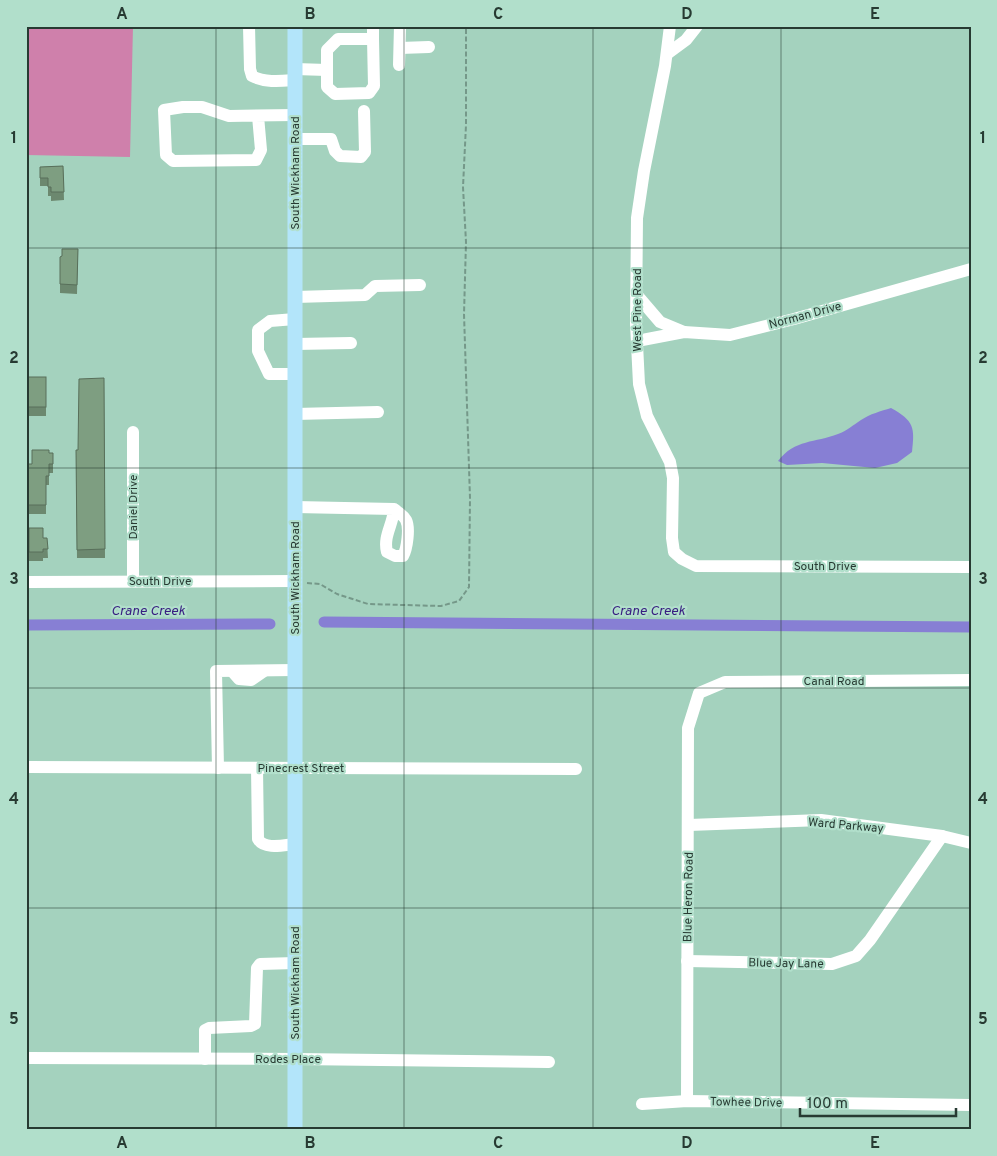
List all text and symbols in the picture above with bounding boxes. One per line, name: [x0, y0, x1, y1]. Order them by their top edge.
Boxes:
text: A: [116, 5, 128, 25]
text: B: [304, 5, 316, 25]
text: C: [493, 5, 503, 25]
text: D: [681, 5, 693, 25]
text: E: [870, 5, 880, 25]
street label: South Wickham Road: [288, 116, 304, 230]
text: 1: [11, 129, 17, 149]
text: 1: [980, 129, 986, 149]
street label: West Pine Road: [630, 268, 646, 352]
street label: Norman Drive: [767, 299, 843, 333]
text: 2: [9, 349, 19, 369]
text: 2: [978, 349, 988, 369]
street label: Daniel Drive: [126, 474, 142, 540]
street label: South Wickham Road: [288, 521, 304, 635]
street label: South Drive: [794, 559, 856, 575]
text: 3: [9, 570, 19, 590]
text: 3: [978, 570, 988, 590]
street label: South Drive: [129, 574, 191, 590]
water label: Crane Creek: [111, 603, 186, 620]
water label: Crane Creek: [611, 603, 686, 620]
street label: Canal Road: [803, 674, 865, 690]
street label: Pinecrest Street: [258, 761, 344, 777]
text: 4: [9, 790, 19, 810]
text: 4: [978, 790, 988, 810]
street label: Ward Parkway: [807, 815, 884, 837]
street label: Blue Heron Road: [680, 852, 698, 942]
street label: South Wickham Road: [288, 926, 304, 1040]
street label: Blue Jay Lane: [748, 955, 824, 973]
text: 5: [9, 1010, 19, 1030]
text: 5: [978, 1010, 988, 1030]
street label: Rodes Place: [255, 1052, 321, 1068]
scale bar: [800, 1086, 956, 1118]
street label: Towhee Drive: [710, 1094, 782, 1112]
text: 100 m: [807, 1095, 848, 1114]
text: A: [116, 1134, 128, 1154]
text: B: [304, 1134, 316, 1154]
text: C: [493, 1134, 503, 1154]
text: D: [681, 1134, 693, 1154]
text: E: [870, 1134, 880, 1154]

